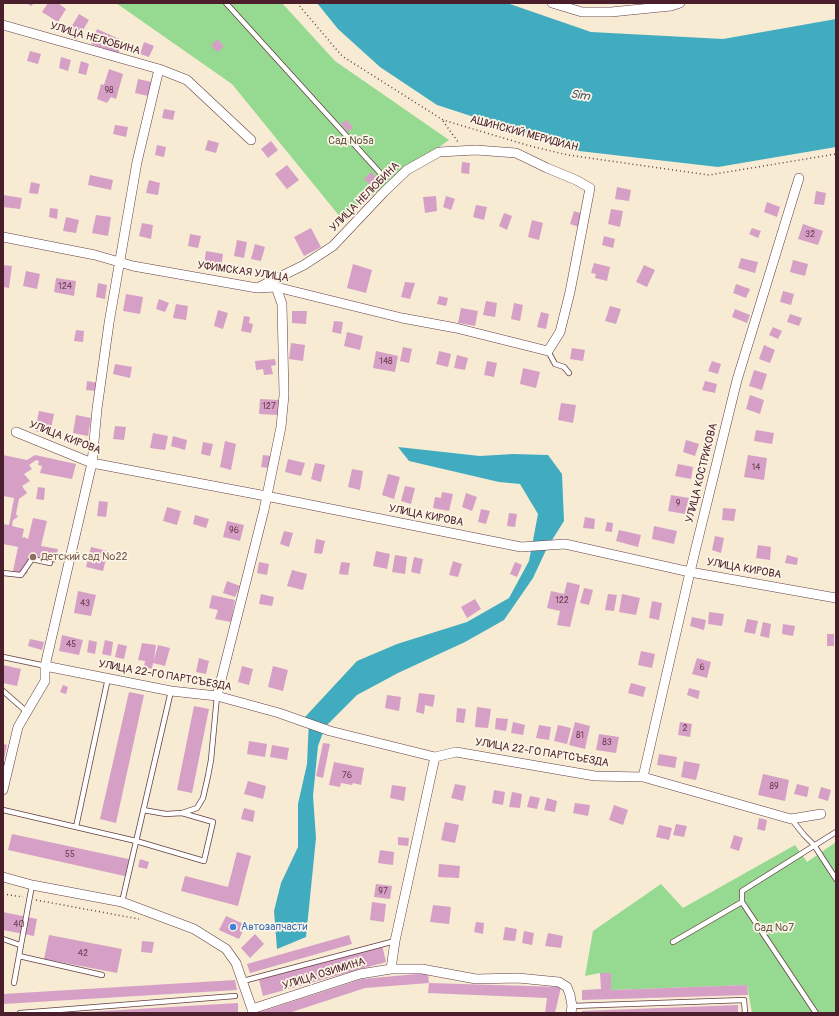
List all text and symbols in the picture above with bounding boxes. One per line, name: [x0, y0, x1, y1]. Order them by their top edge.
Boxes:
street label: УЛИЦА НЕЛЮБИНА: [48, 20, 142, 58]
house number: 98: [104, 86, 114, 96]
water label: Sim: [569, 88, 591, 104]
street label: АШИНСКИЙ МЕРИДИАН: [468, 113, 580, 155]
park label: Сад №5а: [328, 134, 374, 148]
street label: УЛИЦА НЕЛЮБИНА: [327, 159, 403, 235]
house number: 32: [805, 230, 815, 240]
street label: УФИМСКАЯ УЛИЦА: [196, 259, 290, 285]
house number: 124: [58, 282, 72, 292]
house number: 148: [379, 357, 393, 367]
house number: 127: [262, 402, 276, 412]
street label: УЛИЦА КИРОВА: [27, 418, 103, 458]
street label: УЛИЦА КОСТРИКОВА: [683, 422, 721, 524]
house number: 14: [752, 463, 760, 473]
house number: 9: [676, 499, 680, 509]
street label: УЛИЦА КИРОВА: [387, 502, 465, 530]
house number: 96: [229, 526, 239, 536]
place label: Детский сад №22: [41, 550, 128, 564]
marker: Детский сад №22: [28, 552, 38, 562]
street label: УЛИЦА КИРОВА: [705, 556, 783, 582]
house number: 122: [555, 596, 569, 606]
house number: 43: [80, 599, 90, 609]
house number: 45: [66, 640, 76, 650]
street label: УЛИЦА 22-ГО ПАРТСЪЕЗДА: [97, 658, 233, 694]
house number: 6: [699, 663, 705, 673]
house number: 2: [682, 724, 688, 734]
house number: 81: [576, 731, 584, 741]
street label: УЛИЦА 22-ГО ПАРТСЪЕЗДА: [474, 736, 610, 770]
house number: 83: [602, 738, 612, 748]
house number: 76: [342, 771, 352, 781]
house number: 89: [769, 782, 779, 792]
house number: 55: [65, 850, 75, 860]
house number: 97: [378, 887, 388, 897]
house number: 40: [13, 920, 25, 930]
place label: Автозапчасти: [241, 920, 307, 934]
park label: Сад №7: [754, 921, 794, 935]
marker: Автозапчасти: [228, 922, 238, 932]
house number: 42: [78, 949, 88, 959]
street label: УЛИЦА ОЗИМИНА: [281, 955, 367, 993]

